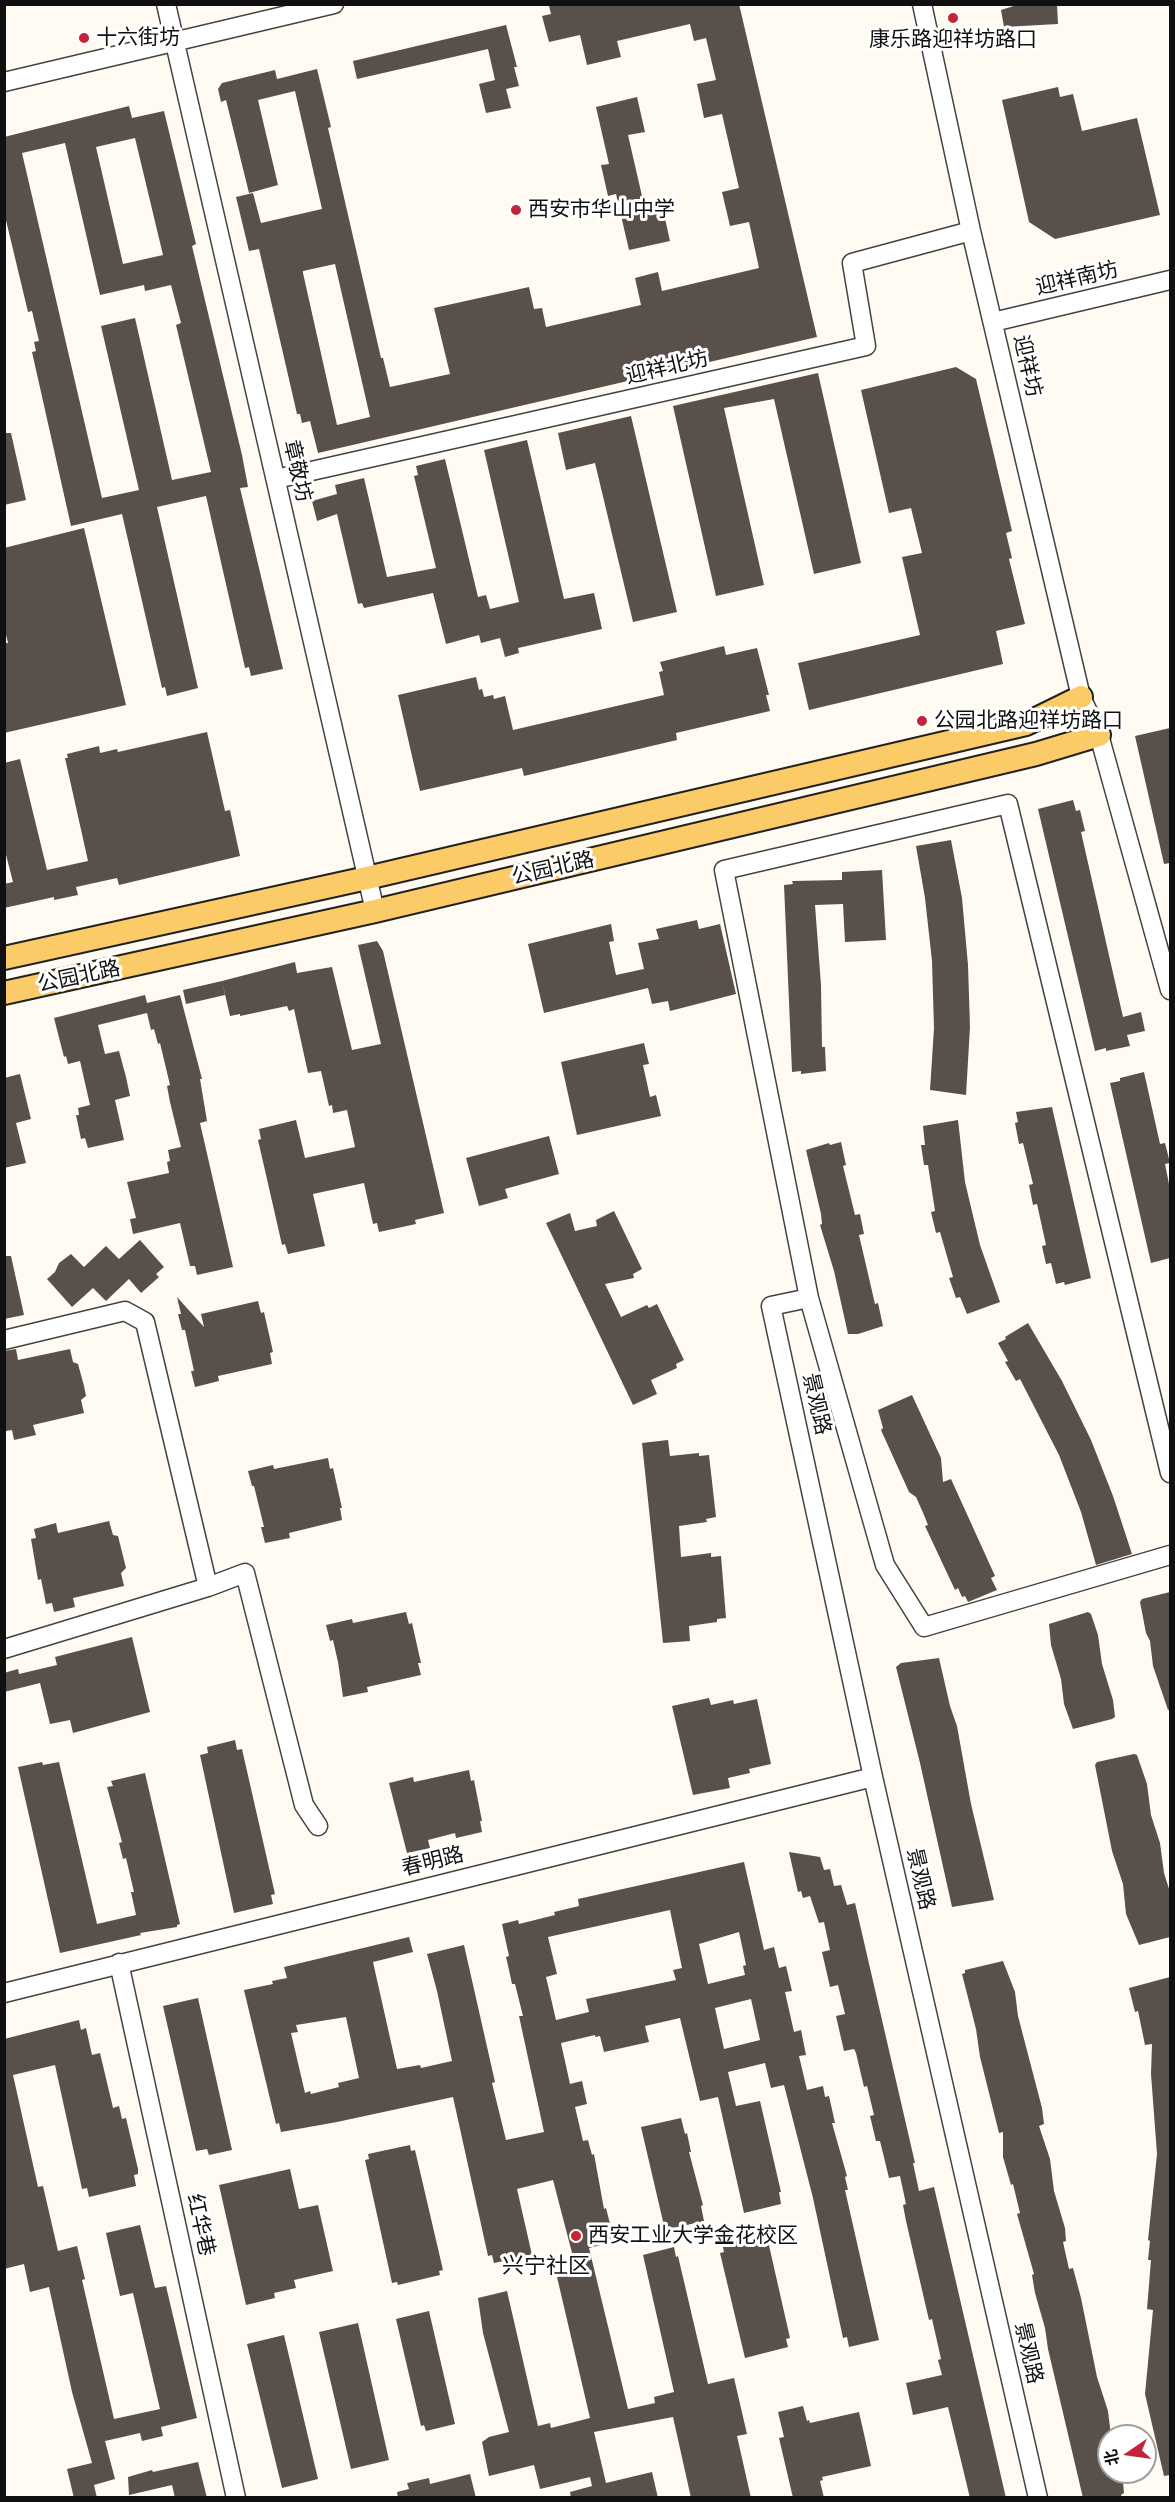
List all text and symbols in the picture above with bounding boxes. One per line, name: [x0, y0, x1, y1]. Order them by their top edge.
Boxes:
marker: 康乐路迎祥坊路口: [946, 11, 960, 25]
place label: 十六街坊: [96, 25, 180, 51]
place label: 康乐路迎祥坊路口: [869, 27, 1037, 53]
marker: 十六街坊: [77, 31, 91, 45]
place label: 西安市华山中学: [528, 197, 675, 223]
marker: 西安市华山中学: [509, 203, 523, 217]
street label: 迎祥南坊: [1033, 257, 1121, 301]
street label: 迎祥坊: [1008, 332, 1046, 400]
street label: 迎祥北坊: [623, 346, 711, 390]
street label: 章敬坊: [278, 437, 316, 505]
place label: 公园北路迎祥坊路口: [934, 708, 1123, 734]
marker: 公园北路迎祥坊路口: [915, 714, 929, 728]
street label: 公园北路: [509, 847, 597, 891]
street label: 公园北路: [35, 956, 123, 998]
street label: 景观路: [797, 1370, 835, 1438]
street label: 春明路: [399, 1842, 467, 1882]
street label: 景观路: [901, 1845, 939, 1913]
street label: 红华巷: [181, 2192, 219, 2258]
place label: 西安工业大学金花校区: [588, 2223, 798, 2249]
marker: 西安工业大学金花校区: [569, 2229, 583, 2243]
district label: 兴宁社区: [502, 2254, 590, 2280]
street label: 景观路: [1009, 2319, 1047, 2387]
north arrow: [1097, 2424, 1157, 2484]
text: 北: [1100, 2448, 1123, 2468]

